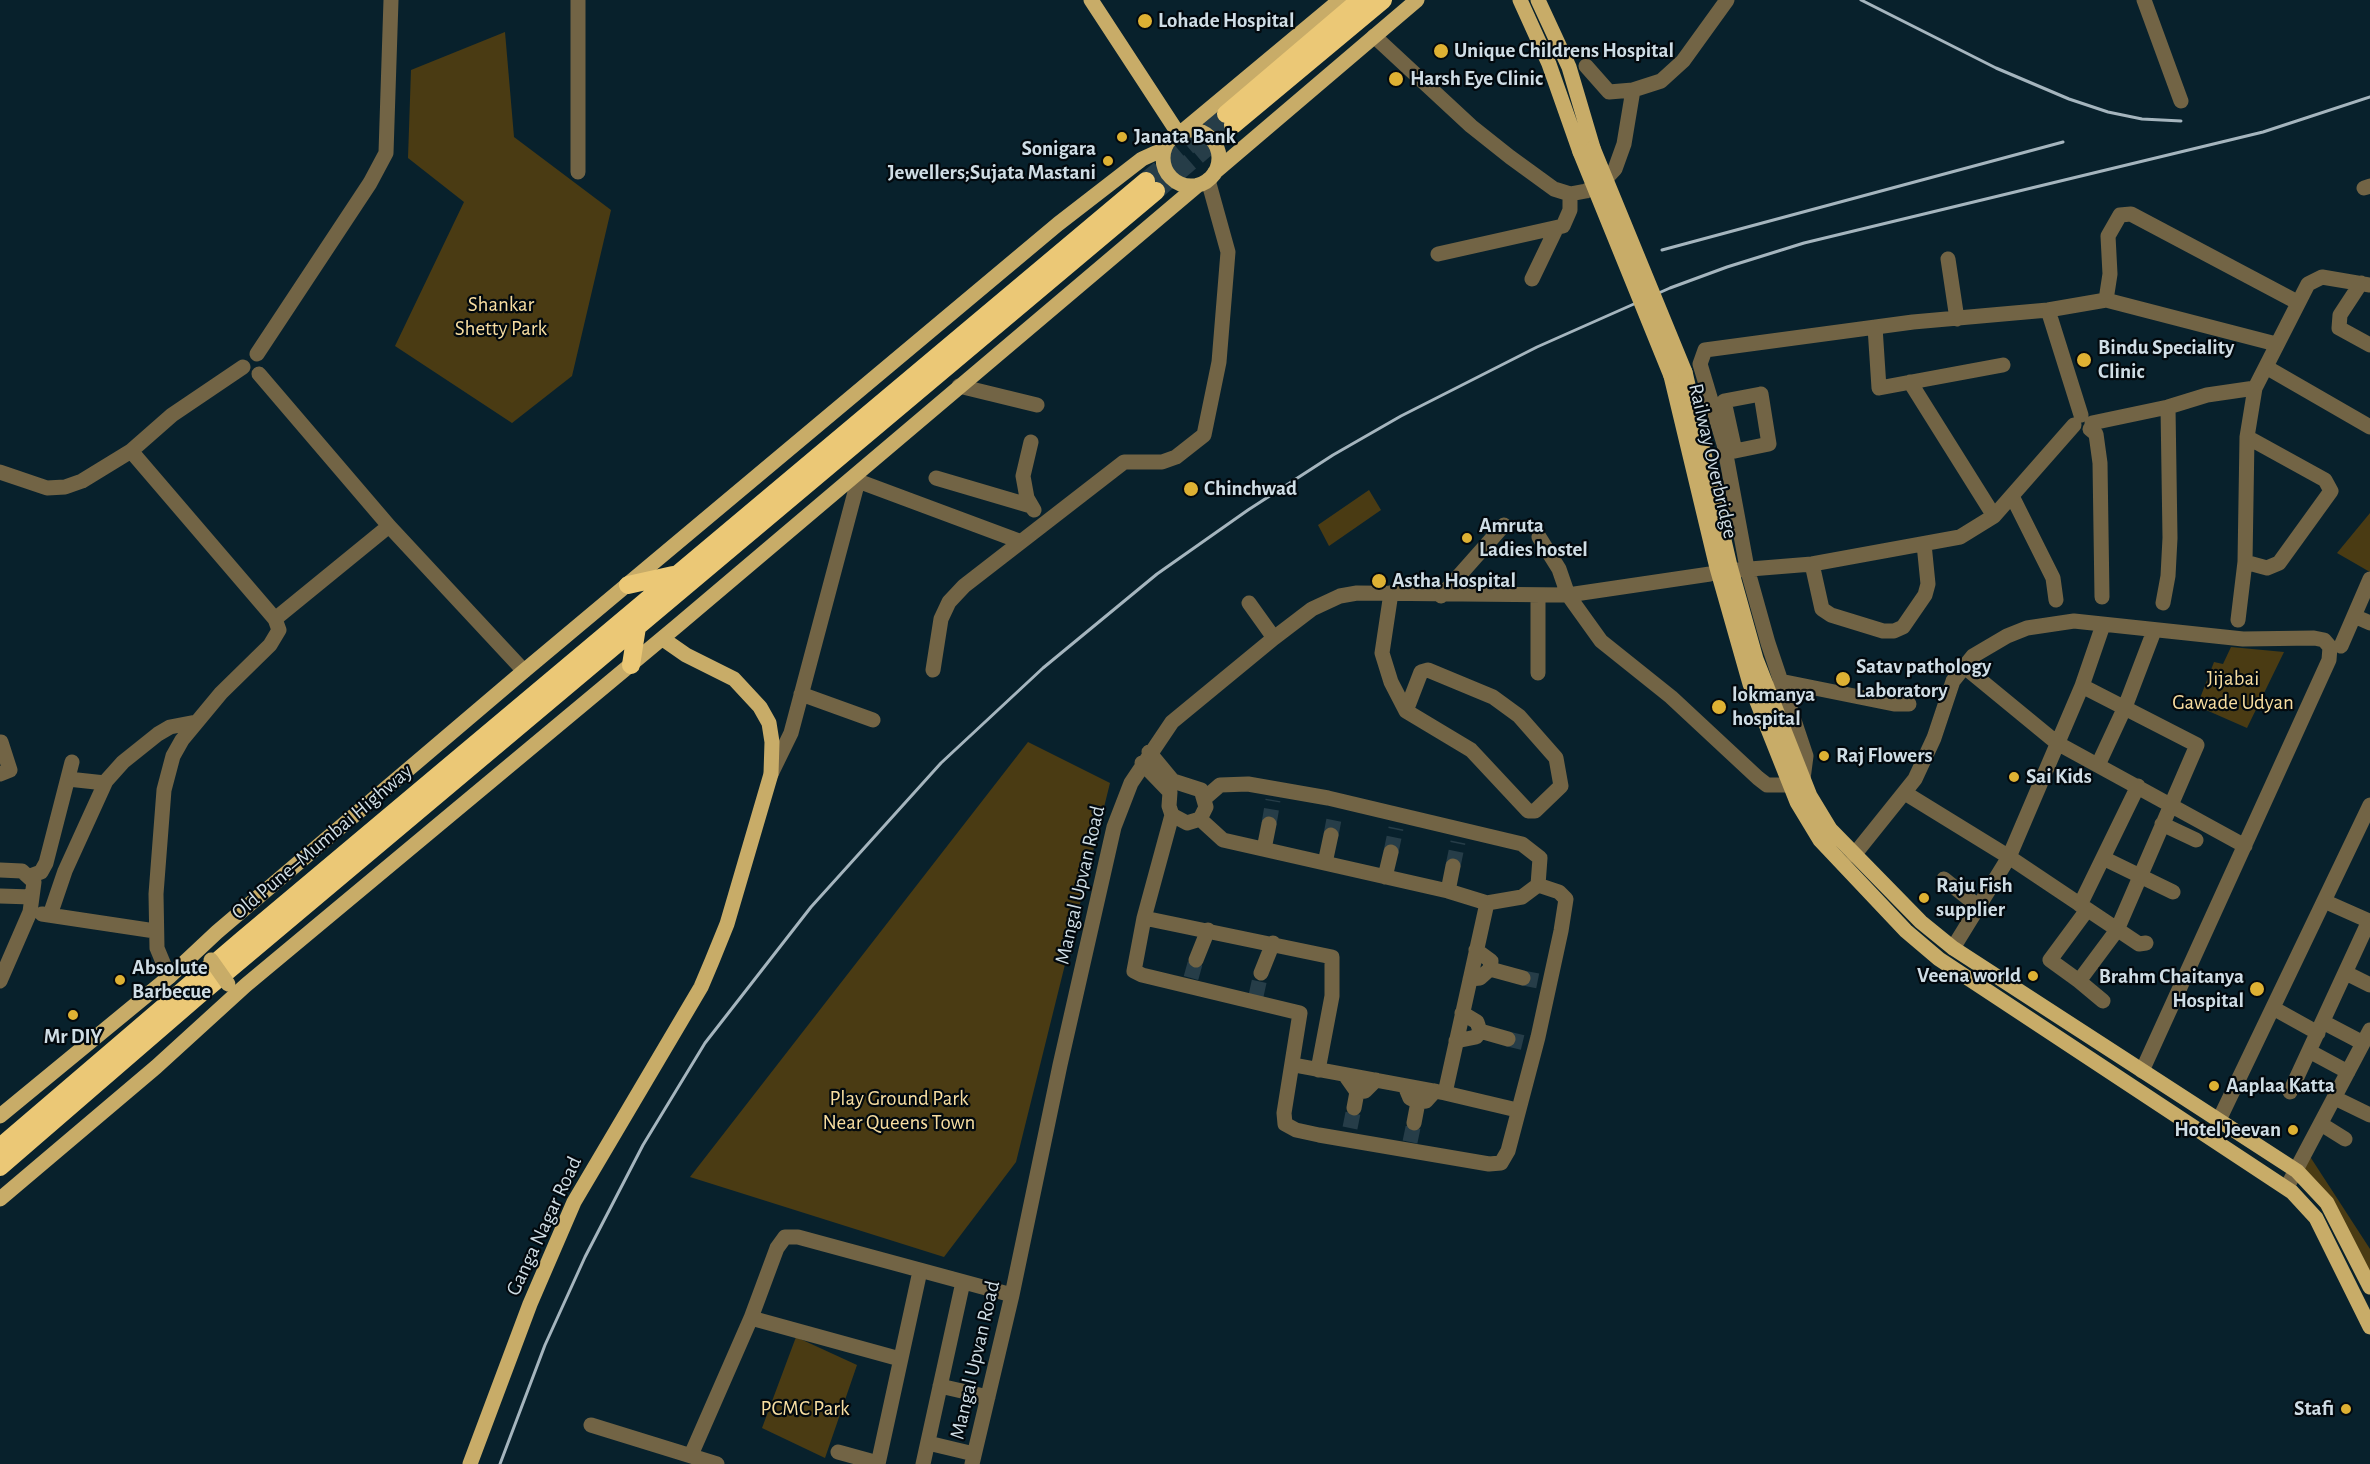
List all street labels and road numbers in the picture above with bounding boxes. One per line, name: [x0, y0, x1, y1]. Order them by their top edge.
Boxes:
street label: Railway Overbridge: [1683, 381, 1743, 541]
street label: Old Pune–Mumbai Highway: [226, 759, 418, 925]
street label: Mangal Upvan Road: [1049, 803, 1111, 967]
street label: Ganga Nagar Road: [501, 1152, 587, 1300]
street label: Mangal Upvan Road: [944, 1278, 1006, 1442]

